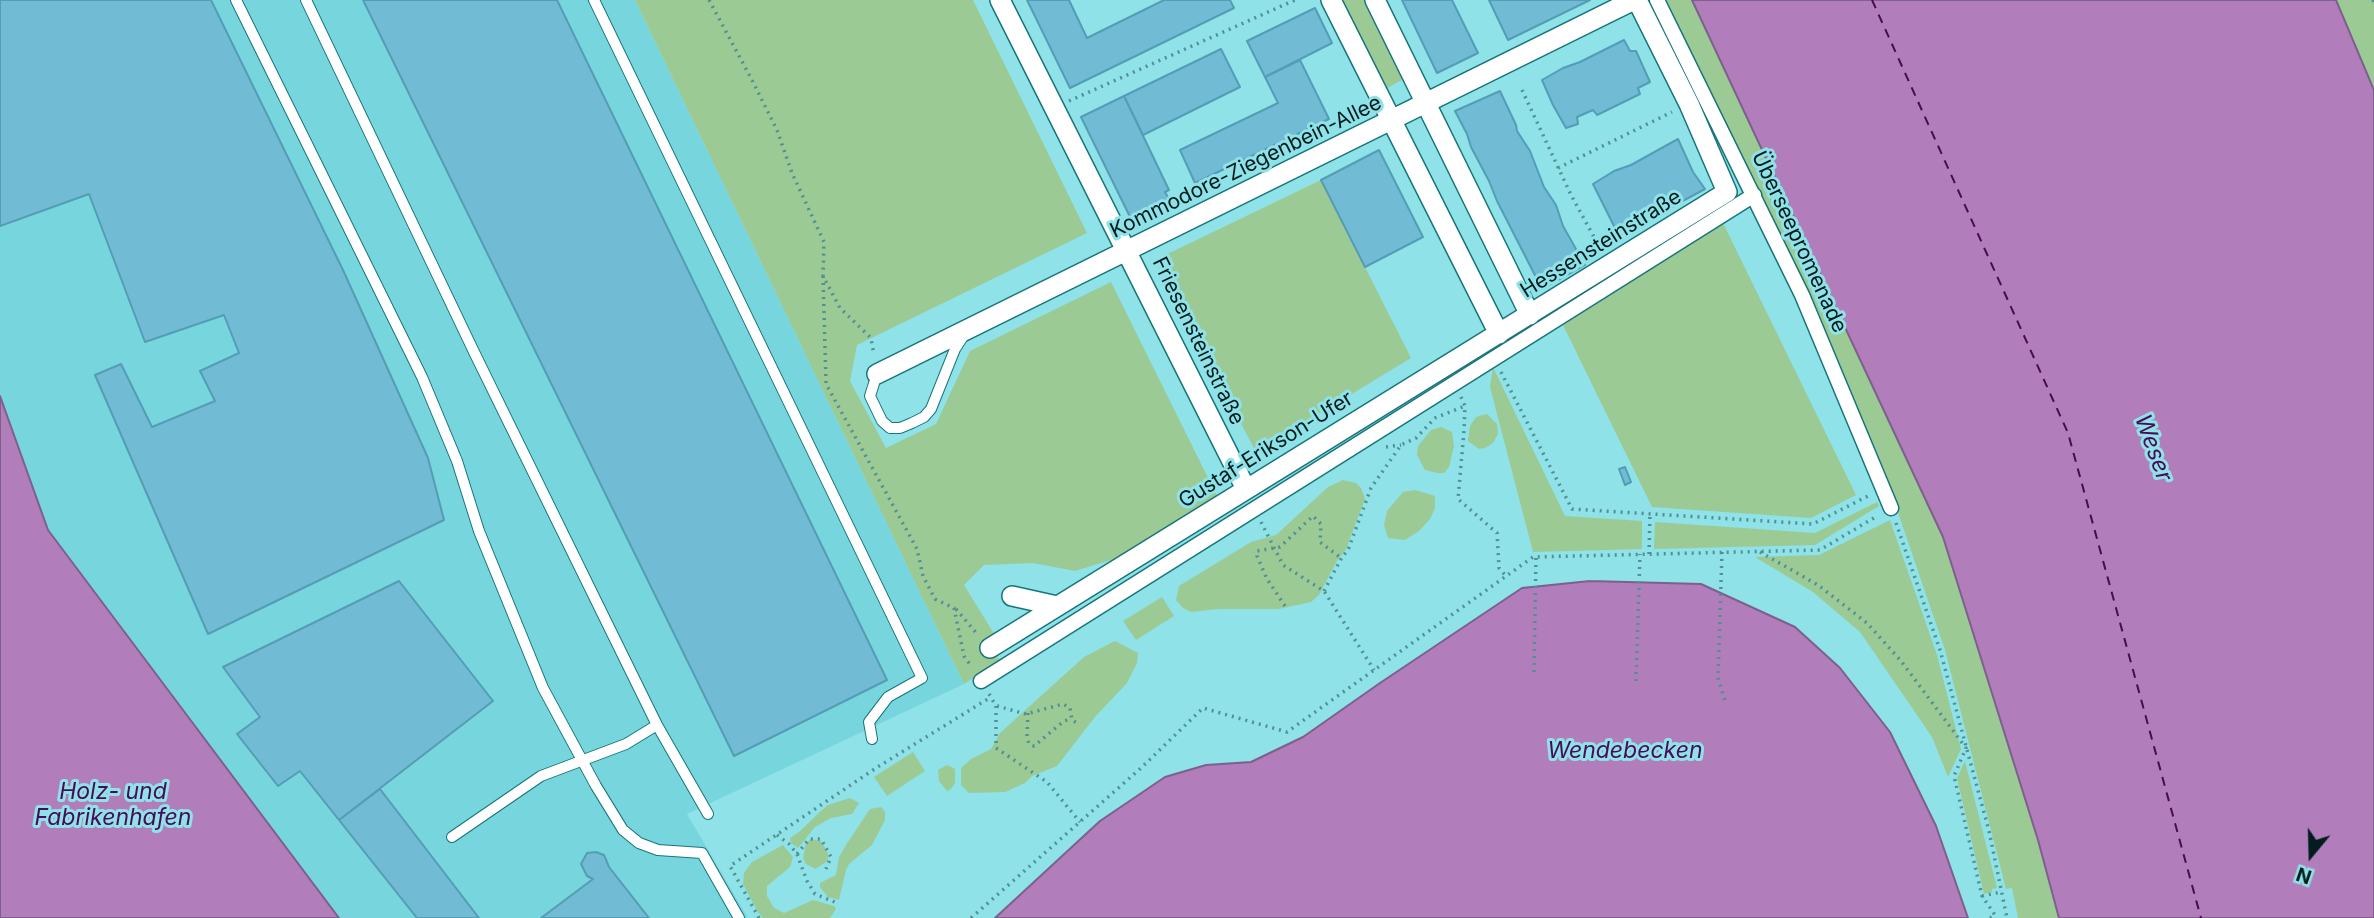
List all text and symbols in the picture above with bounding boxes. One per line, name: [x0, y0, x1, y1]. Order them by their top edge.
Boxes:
street label: Kommodore-Ziegenbein-Allee: [1106, 90, 1386, 244]
street label: Überseepromenade: [1746, 147, 1852, 337]
street label: Hessensteinstraße: [1516, 184, 1686, 304]
street label: Friesensteinstraße: [1146, 253, 1250, 429]
street label: Gustaf-Erikson-Ufer: [1174, 386, 1358, 514]
water label: Weser: [2128, 411, 2178, 485]
water label: Wendebecken: [1547, 737, 1703, 765]
water label: Holz- und Fabrikenhafen: [35, 778, 191, 832]
north arrow: [2276, 820, 2346, 890]
text: N: [2293, 862, 2315, 889]

